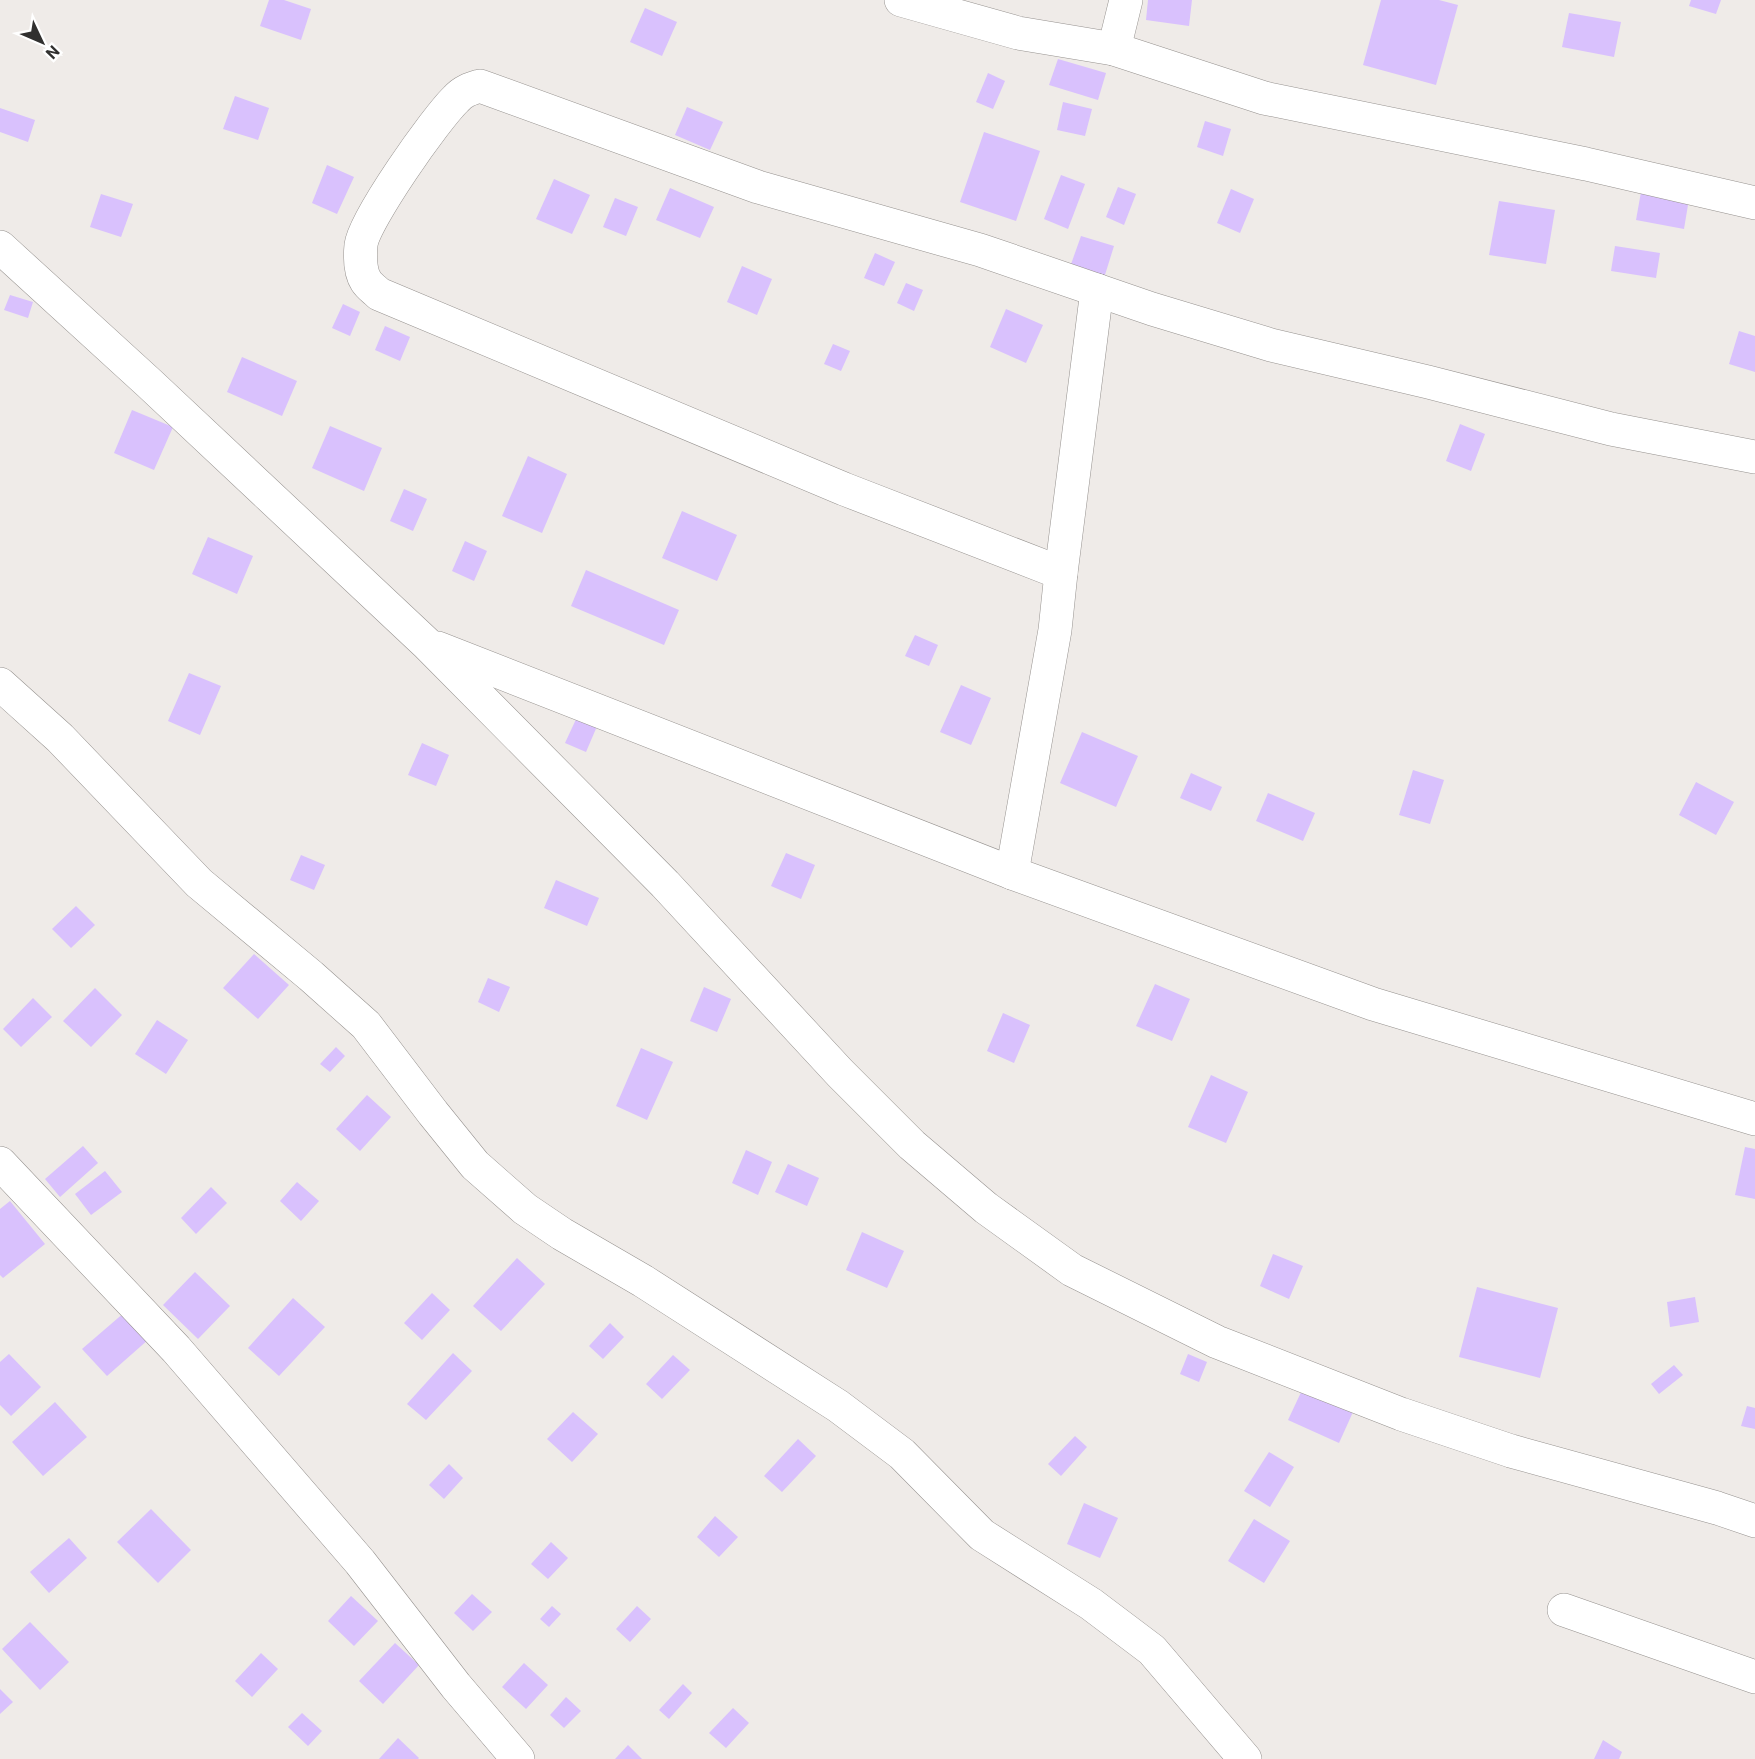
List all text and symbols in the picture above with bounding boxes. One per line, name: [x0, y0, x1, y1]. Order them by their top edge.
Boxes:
north arrow: [12, 12, 72, 72]
text: N: [42, 41, 63, 63]

